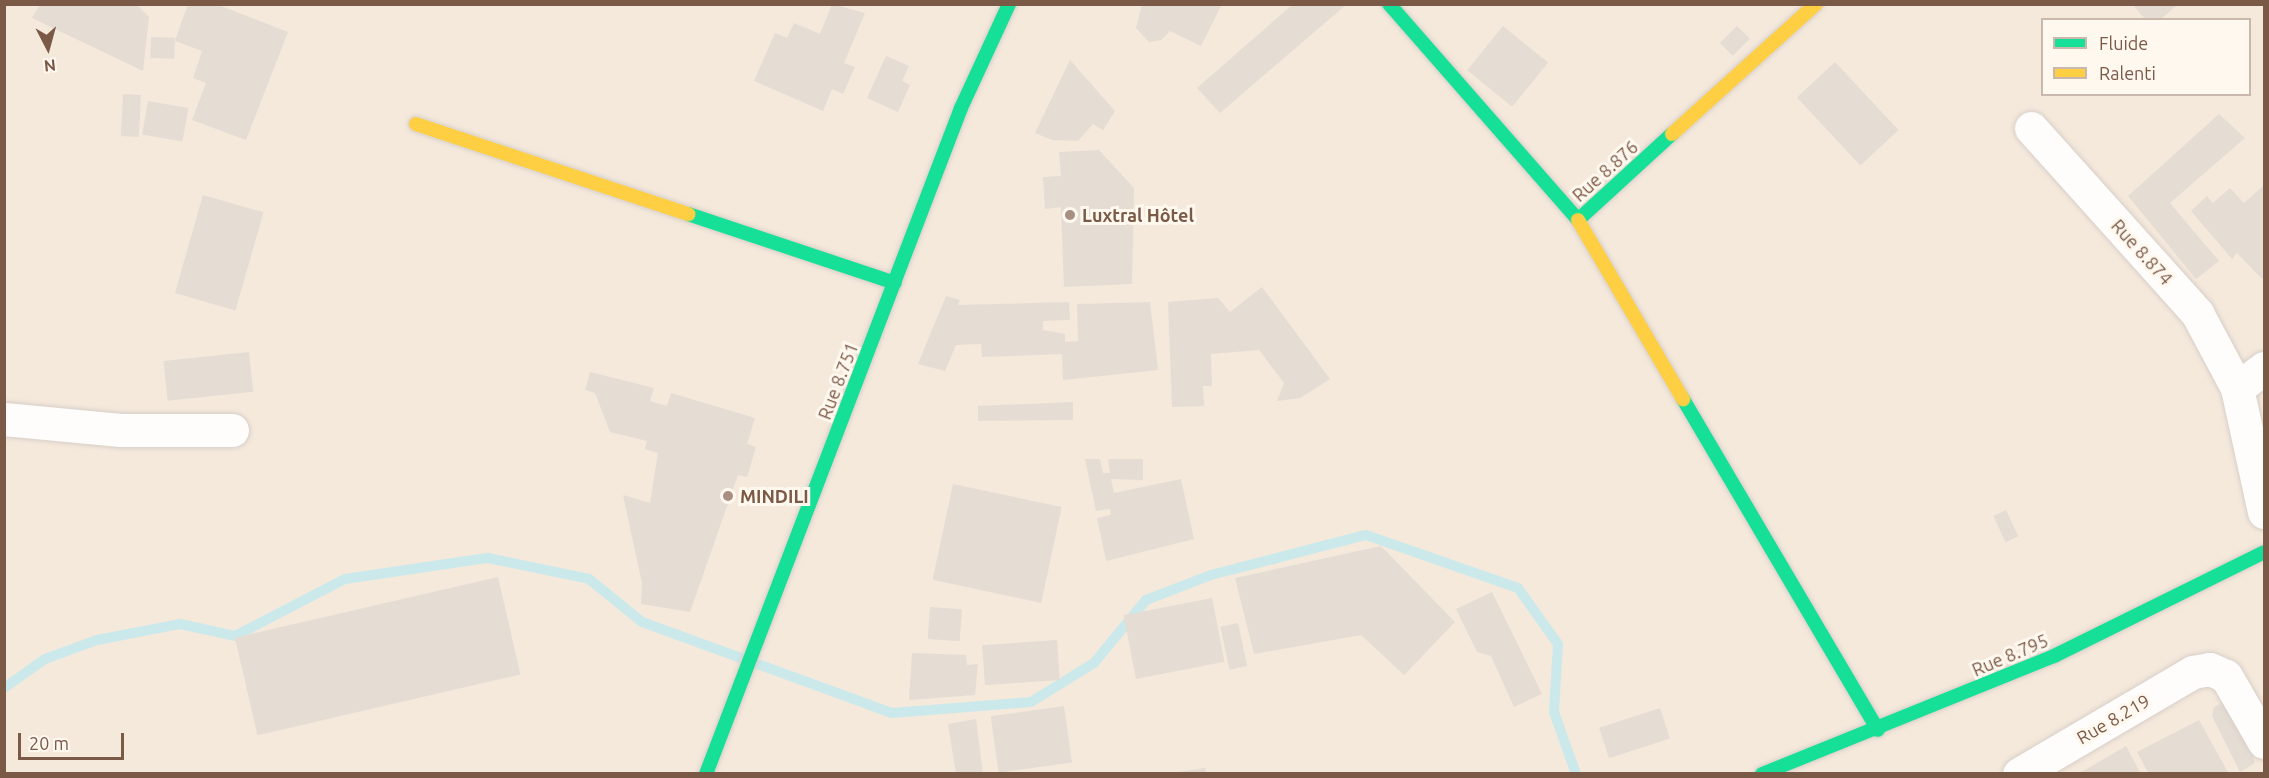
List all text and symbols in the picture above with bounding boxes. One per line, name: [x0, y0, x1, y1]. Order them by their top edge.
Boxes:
north arrow: [18, 18, 78, 78]
legend: [2041, 18, 2251, 96]
text: Fluide: [2099, 33, 2148, 53]
text: N: [43, 56, 57, 75]
text: Ralenti: [2099, 63, 2156, 83]
street label: Rue 8.876: [1568, 136, 1642, 206]
place label: Luxtral Hôtel: [1082, 204, 1194, 226]
marker: Luxtral Hôtel: [1063, 208, 1077, 222]
street label: Rue 8.874: [2107, 215, 2177, 289]
street label: Rue 8.751: [813, 340, 863, 422]
place label: MINDILI: [740, 485, 809, 507]
marker: MINDILI: [721, 489, 735, 503]
street label: Rue 8.795: [1969, 629, 2051, 681]
street label: Rue 8.219: [2073, 690, 2153, 748]
scale bar: [21, 721, 128, 759]
text: 20 m: [29, 733, 69, 753]

